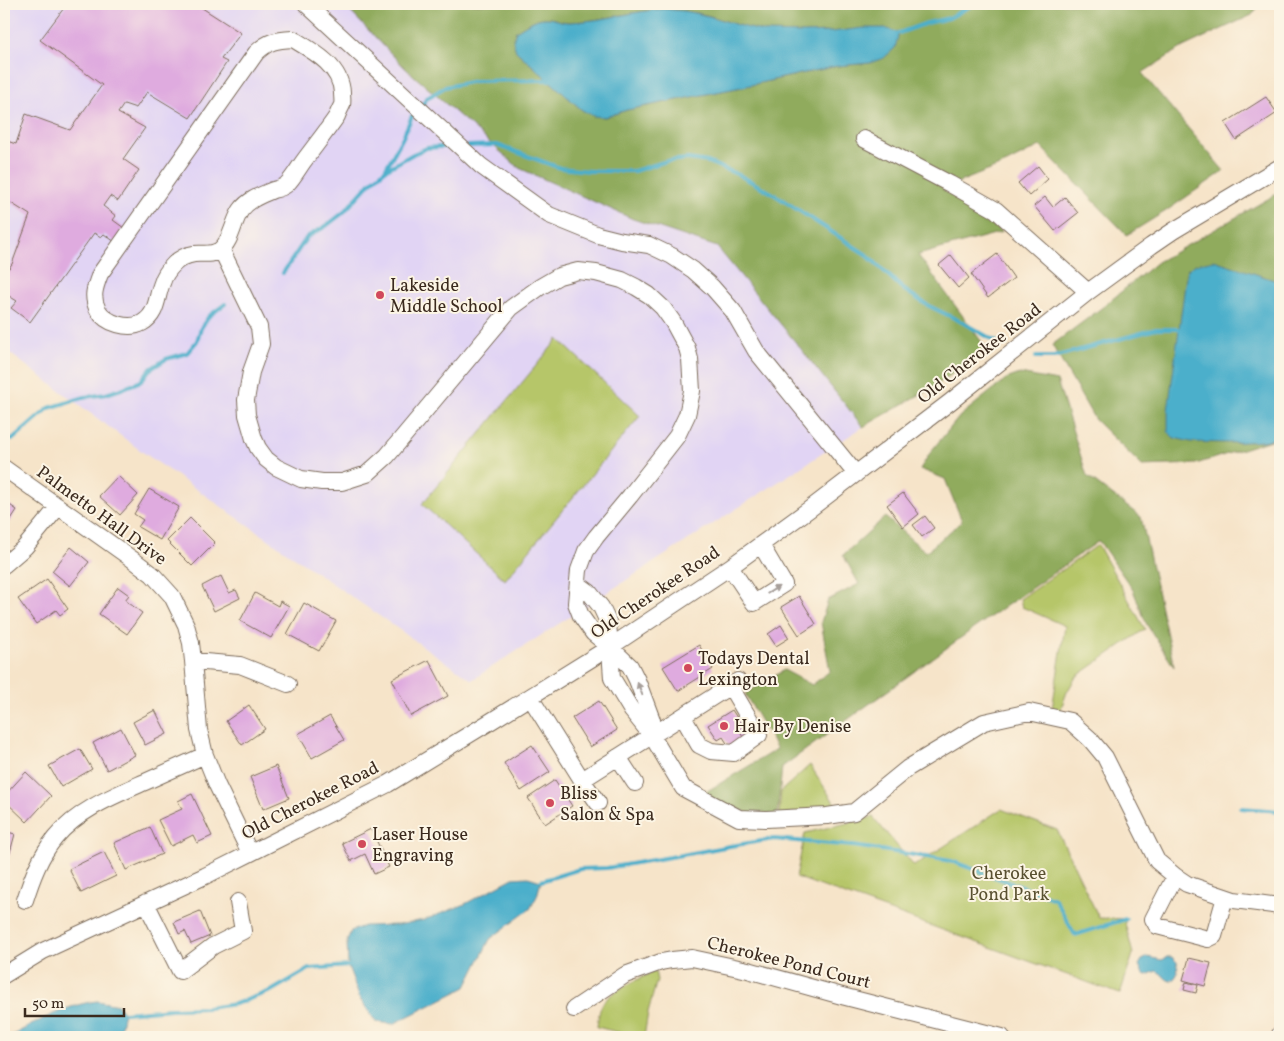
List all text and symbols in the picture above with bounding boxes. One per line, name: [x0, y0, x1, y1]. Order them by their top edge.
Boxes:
place label: Lakeside Middle School: [390, 274, 503, 320]
marker: Lakeside Middle School: [374, 289, 386, 301]
street label: Old Cherokee Road: [913, 298, 1047, 411]
street label: Palmetto Hall Drive: [31, 460, 171, 572]
street label: Old Cherokee Road: [586, 541, 725, 646]
one-way arrow: [767, 586, 780, 595]
place label: Todays Dental Lexington: [698, 647, 810, 693]
marker: Todays Dental Lexington: [682, 662, 694, 674]
one-way arrow: [636, 682, 643, 697]
place label: Hair By Denise: [734, 715, 851, 740]
marker: Hair By Denise: [718, 720, 730, 732]
street label: Old Cherokee Road: [238, 756, 384, 847]
place label: Bliss Salon & Spa: [560, 782, 654, 828]
marker: Bliss Salon & Spa: [544, 797, 556, 809]
place label: Laser House Engraving: [372, 823, 468, 869]
marker: Laser House Engraving: [356, 838, 368, 850]
park label: Cherokee Pond Park: [969, 862, 1050, 908]
street label: Cherokee Pond Court: [704, 931, 873, 996]
scale bar: [25, 986, 124, 1018]
text: 50 m: [32, 994, 64, 1015]

